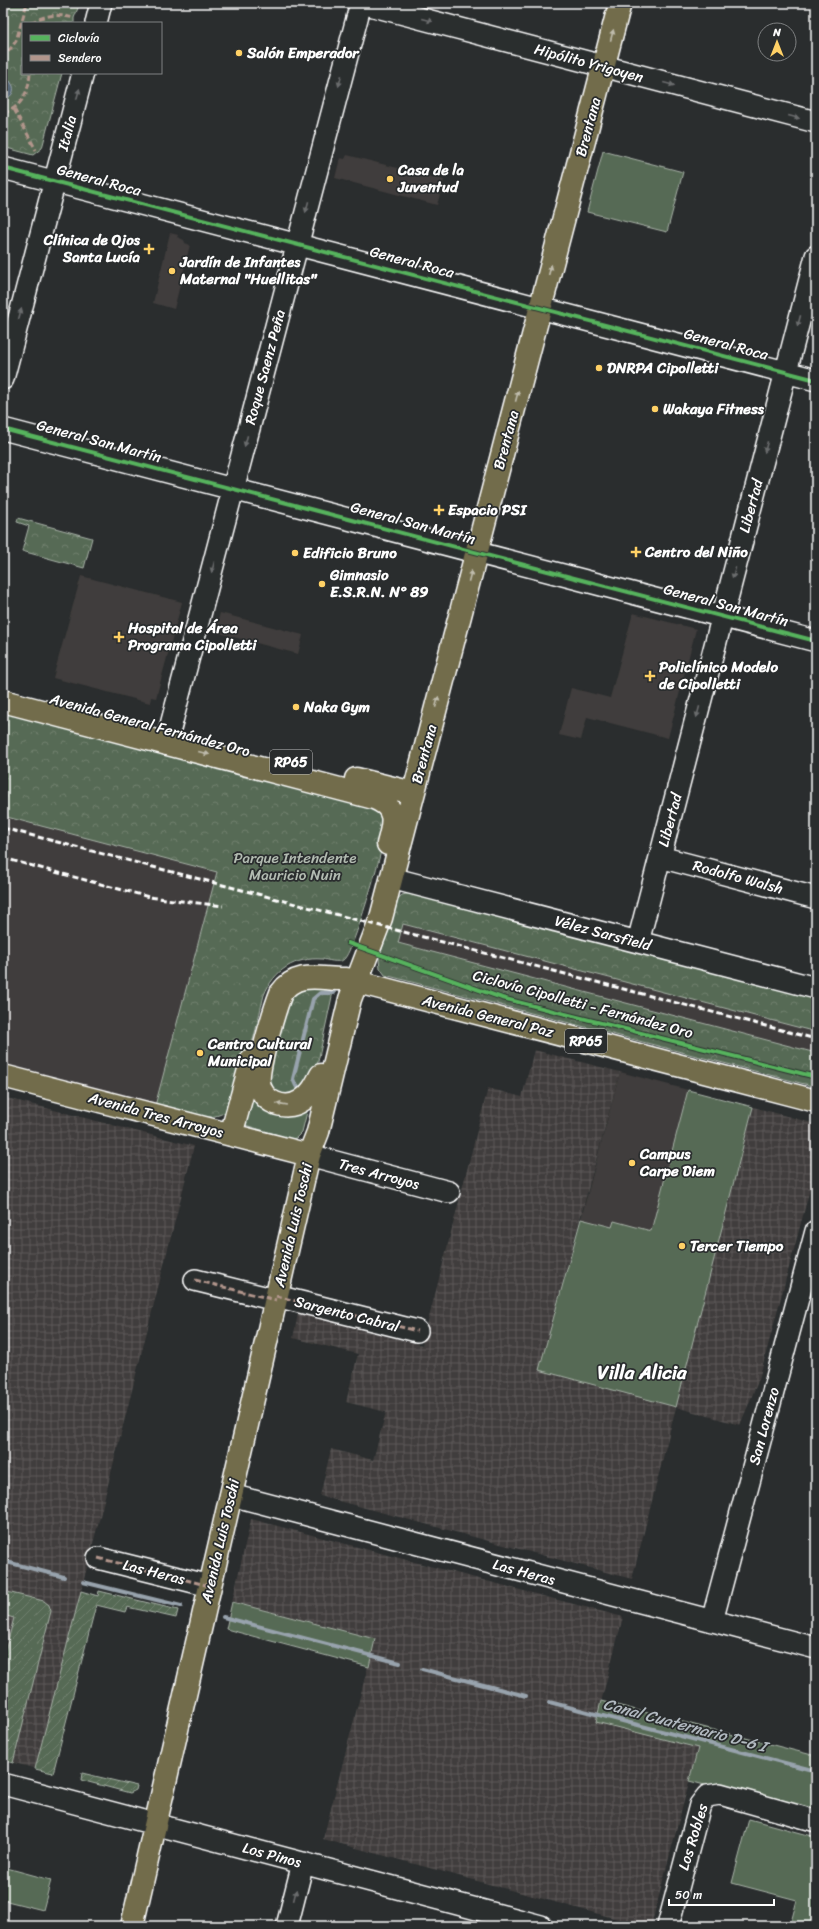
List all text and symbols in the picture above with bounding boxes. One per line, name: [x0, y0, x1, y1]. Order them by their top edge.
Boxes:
one-way arrow: [421, 17, 433, 23]
legend: [22, 22, 162, 74]
north arrow: [757, 22, 797, 62]
text: N: [772, 23, 781, 42]
text: Ciclovía: [58, 27, 99, 49]
one-way arrow: [609, 29, 615, 41]
street label: Hipólito Yrigoyen: [532, 36, 646, 90]
place label: Salón Emperador: [246, 40, 360, 66]
text: Sendero: [58, 47, 102, 69]
marker: Salón Emperador: [234, 48, 244, 58]
one-way arrow: [337, 75, 343, 88]
one-way arrow: [662, 81, 675, 87]
one-way arrow: [75, 87, 81, 100]
street label: Brentana: [568, 94, 609, 160]
street label: Italia: [50, 112, 84, 155]
one-way arrow: [788, 114, 801, 120]
street label: General Roca: [54, 156, 145, 204]
place label: Casa de la Juventud: [397, 157, 465, 200]
marker: Casa de la Juventud: [385, 174, 395, 184]
one-way arrow: [304, 201, 310, 213]
place label: Clínica de Ojos Santa Lucía: [43, 227, 141, 270]
street label: General Roca: [367, 238, 458, 286]
marker: Clínica de Ojos Santa Lucía: [143, 243, 155, 255]
place label: Jardín de Infantes Maternal "Huellitas": [179, 249, 318, 292]
one-way arrow: [548, 264, 554, 276]
marker: Jardín de Infantes Maternal "Huellitas": [167, 266, 177, 276]
street label: Roque Saenz Peña: [237, 306, 293, 428]
one-way arrow: [17, 308, 23, 320]
one-way arrow: [796, 315, 802, 327]
street label: General Roca: [681, 320, 772, 368]
place label: DNRPA Cipolletti: [607, 355, 719, 381]
marker: DNRPA Cipolletti: [594, 363, 604, 373]
one-way arrow: [515, 390, 521, 402]
place label: Wakaya Fitness: [663, 396, 765, 422]
marker: Wakaya Fitness: [650, 404, 660, 414]
street label: Brentana: [486, 407, 527, 473]
street label: General San Martín: [34, 412, 164, 470]
one-way arrow: [243, 435, 249, 447]
one-way arrow: [763, 441, 769, 453]
street label: Libertad: [731, 475, 771, 536]
street label: General San Martín: [348, 494, 478, 552]
place label: Espacio PSI: [448, 497, 527, 523]
marker: Espacio PSI: [433, 504, 445, 516]
place label: Centro del Niño: [644, 539, 748, 565]
place label: Edificio Bruno: [303, 540, 397, 566]
marker: Centro del Niño: [630, 546, 642, 558]
marker: Edificio Bruno: [290, 548, 300, 558]
one-way arrow: [209, 561, 215, 573]
place label: Gimnasio E.S.R.N. N° 89: [329, 562, 428, 605]
one-way arrow: [731, 567, 737, 579]
one-way arrow: [468, 570, 474, 582]
street label: General San Martín: [661, 576, 791, 634]
marker: Gimnasio E.S.R.N. N° 89: [317, 579, 327, 589]
place label: Hospital de Área Programa Cipolletti: [127, 615, 257, 658]
marker: Hospital de Área Programa Cipolletti: [113, 631, 125, 643]
place label: Policlínico Modelo de Cipolletti: [659, 654, 779, 697]
marker: Policlínico Modelo de Cipolletti: [644, 670, 656, 682]
street label: Avenida General Fernández Oro: [46, 685, 254, 764]
place label: Naka Gym: [303, 694, 370, 720]
one-way arrow: [434, 695, 440, 707]
marker: Naka Gym: [291, 702, 301, 712]
one-way arrow: [694, 706, 700, 718]
street label: Brentana: [404, 721, 445, 787]
road number: RP65: [270, 750, 312, 774]
one-way arrow: [198, 751, 210, 757]
street label: Libertad: [650, 789, 690, 850]
park label: Parque Intendente Mauricio Nuin: [233, 845, 357, 888]
street label: Rodolfo Walsh: [690, 852, 786, 902]
street label: Vélez Sarsfield: [552, 908, 655, 959]
street label: Ciclovía Cipolletti - Fernández Oro: [470, 962, 696, 1046]
street label: Avenida General Paz: [419, 987, 557, 1045]
road number: RP65: [565, 1029, 607, 1053]
place label: Centro Cultural Municipal: [207, 1031, 312, 1074]
marker: Centro Cultural Municipal: [195, 1048, 205, 1058]
street label: Avenida Tres Arroyos: [85, 1084, 227, 1146]
one-way arrow: [276, 1101, 289, 1107]
place label: Campus Carpe Diem: [639, 1141, 715, 1184]
street label: Tres Arroyos: [336, 1151, 423, 1197]
marker: Campus Carpe Diem: [627, 1158, 637, 1168]
street label: Avenida Luis Toschi: [266, 1160, 320, 1290]
place label: Tercer Tiempo: [690, 1233, 784, 1259]
marker: Tercer Tiempo: [677, 1241, 687, 1251]
street label: Sargento Cabral: [292, 1288, 403, 1340]
district label: Villa Alicia: [597, 1356, 687, 1389]
street label: San Lorenzo: [741, 1384, 787, 1468]
street label: Avenida Luis Toschi: [193, 1476, 247, 1606]
street label: Las Heras: [490, 1551, 559, 1593]
street label: Las Heras: [120, 1552, 189, 1592]
water label: Canal Cuaternario D-6 I: [600, 1689, 773, 1762]
street label: Los Robles: [671, 1800, 715, 1874]
street label: Los Pinos: [240, 1835, 305, 1876]
scale bar: [669, 1881, 774, 1907]
text: 50 m: [675, 1884, 702, 1906]
one-way arrow: [293, 1888, 299, 1901]

